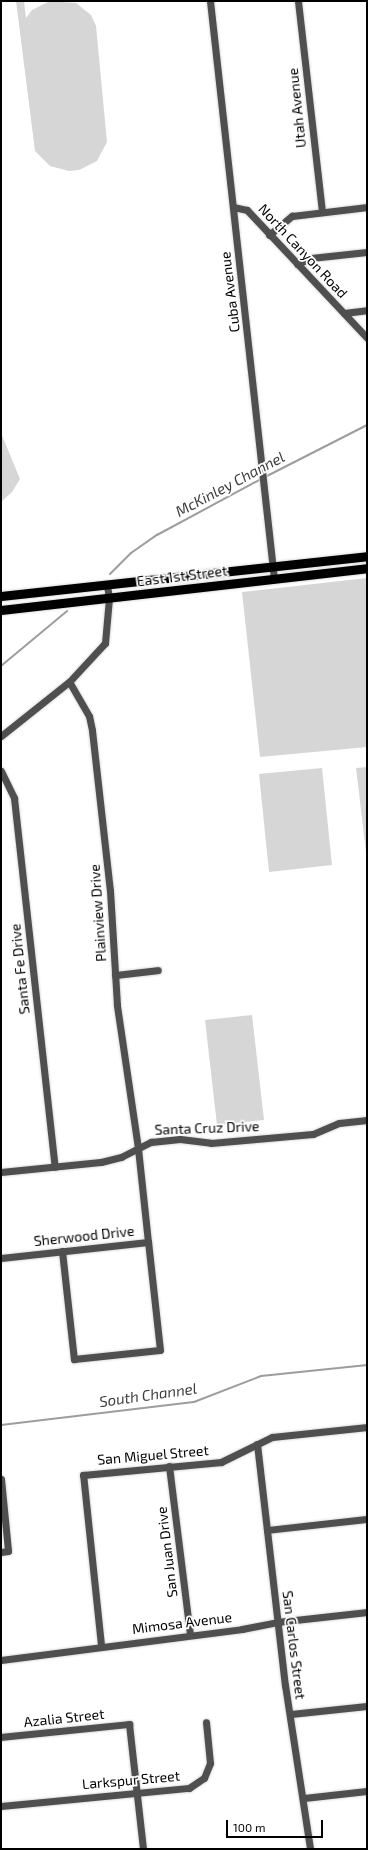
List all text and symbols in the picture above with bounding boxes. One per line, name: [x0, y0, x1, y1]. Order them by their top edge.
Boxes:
street label: Utah Avenue: [284, 67, 310, 149]
street label: North Canyon Road: [255, 200, 351, 302]
street label: Cuba Avenue: [217, 250, 243, 334]
water label: McKinley Channel: [172, 448, 288, 520]
street label: East 1st Street: [136, 562, 228, 590]
street label: Plainview Drive: [86, 864, 110, 962]
street label: Santa Fe Drive: [7, 923, 33, 1015]
street label: Santa Cruz Drive: [154, 1118, 260, 1138]
street label: Sherwood Drive: [33, 1222, 135, 1250]
water label: South Channel: [98, 1379, 198, 1411]
street label: San Miguel Street: [96, 1442, 210, 1468]
street label: San Juan Drive: [153, 1505, 181, 1599]
street label: San Carlos Street: [279, 1590, 309, 1700]
street label: Mimosa Avenue: [131, 1609, 233, 1637]
street label: Azalia Street: [23, 1705, 105, 1731]
street label: Larkspur Street: [81, 1767, 181, 1793]
scale bar: [228, 1812, 325, 1838]
text: 100 m: [233, 1820, 265, 1834]

